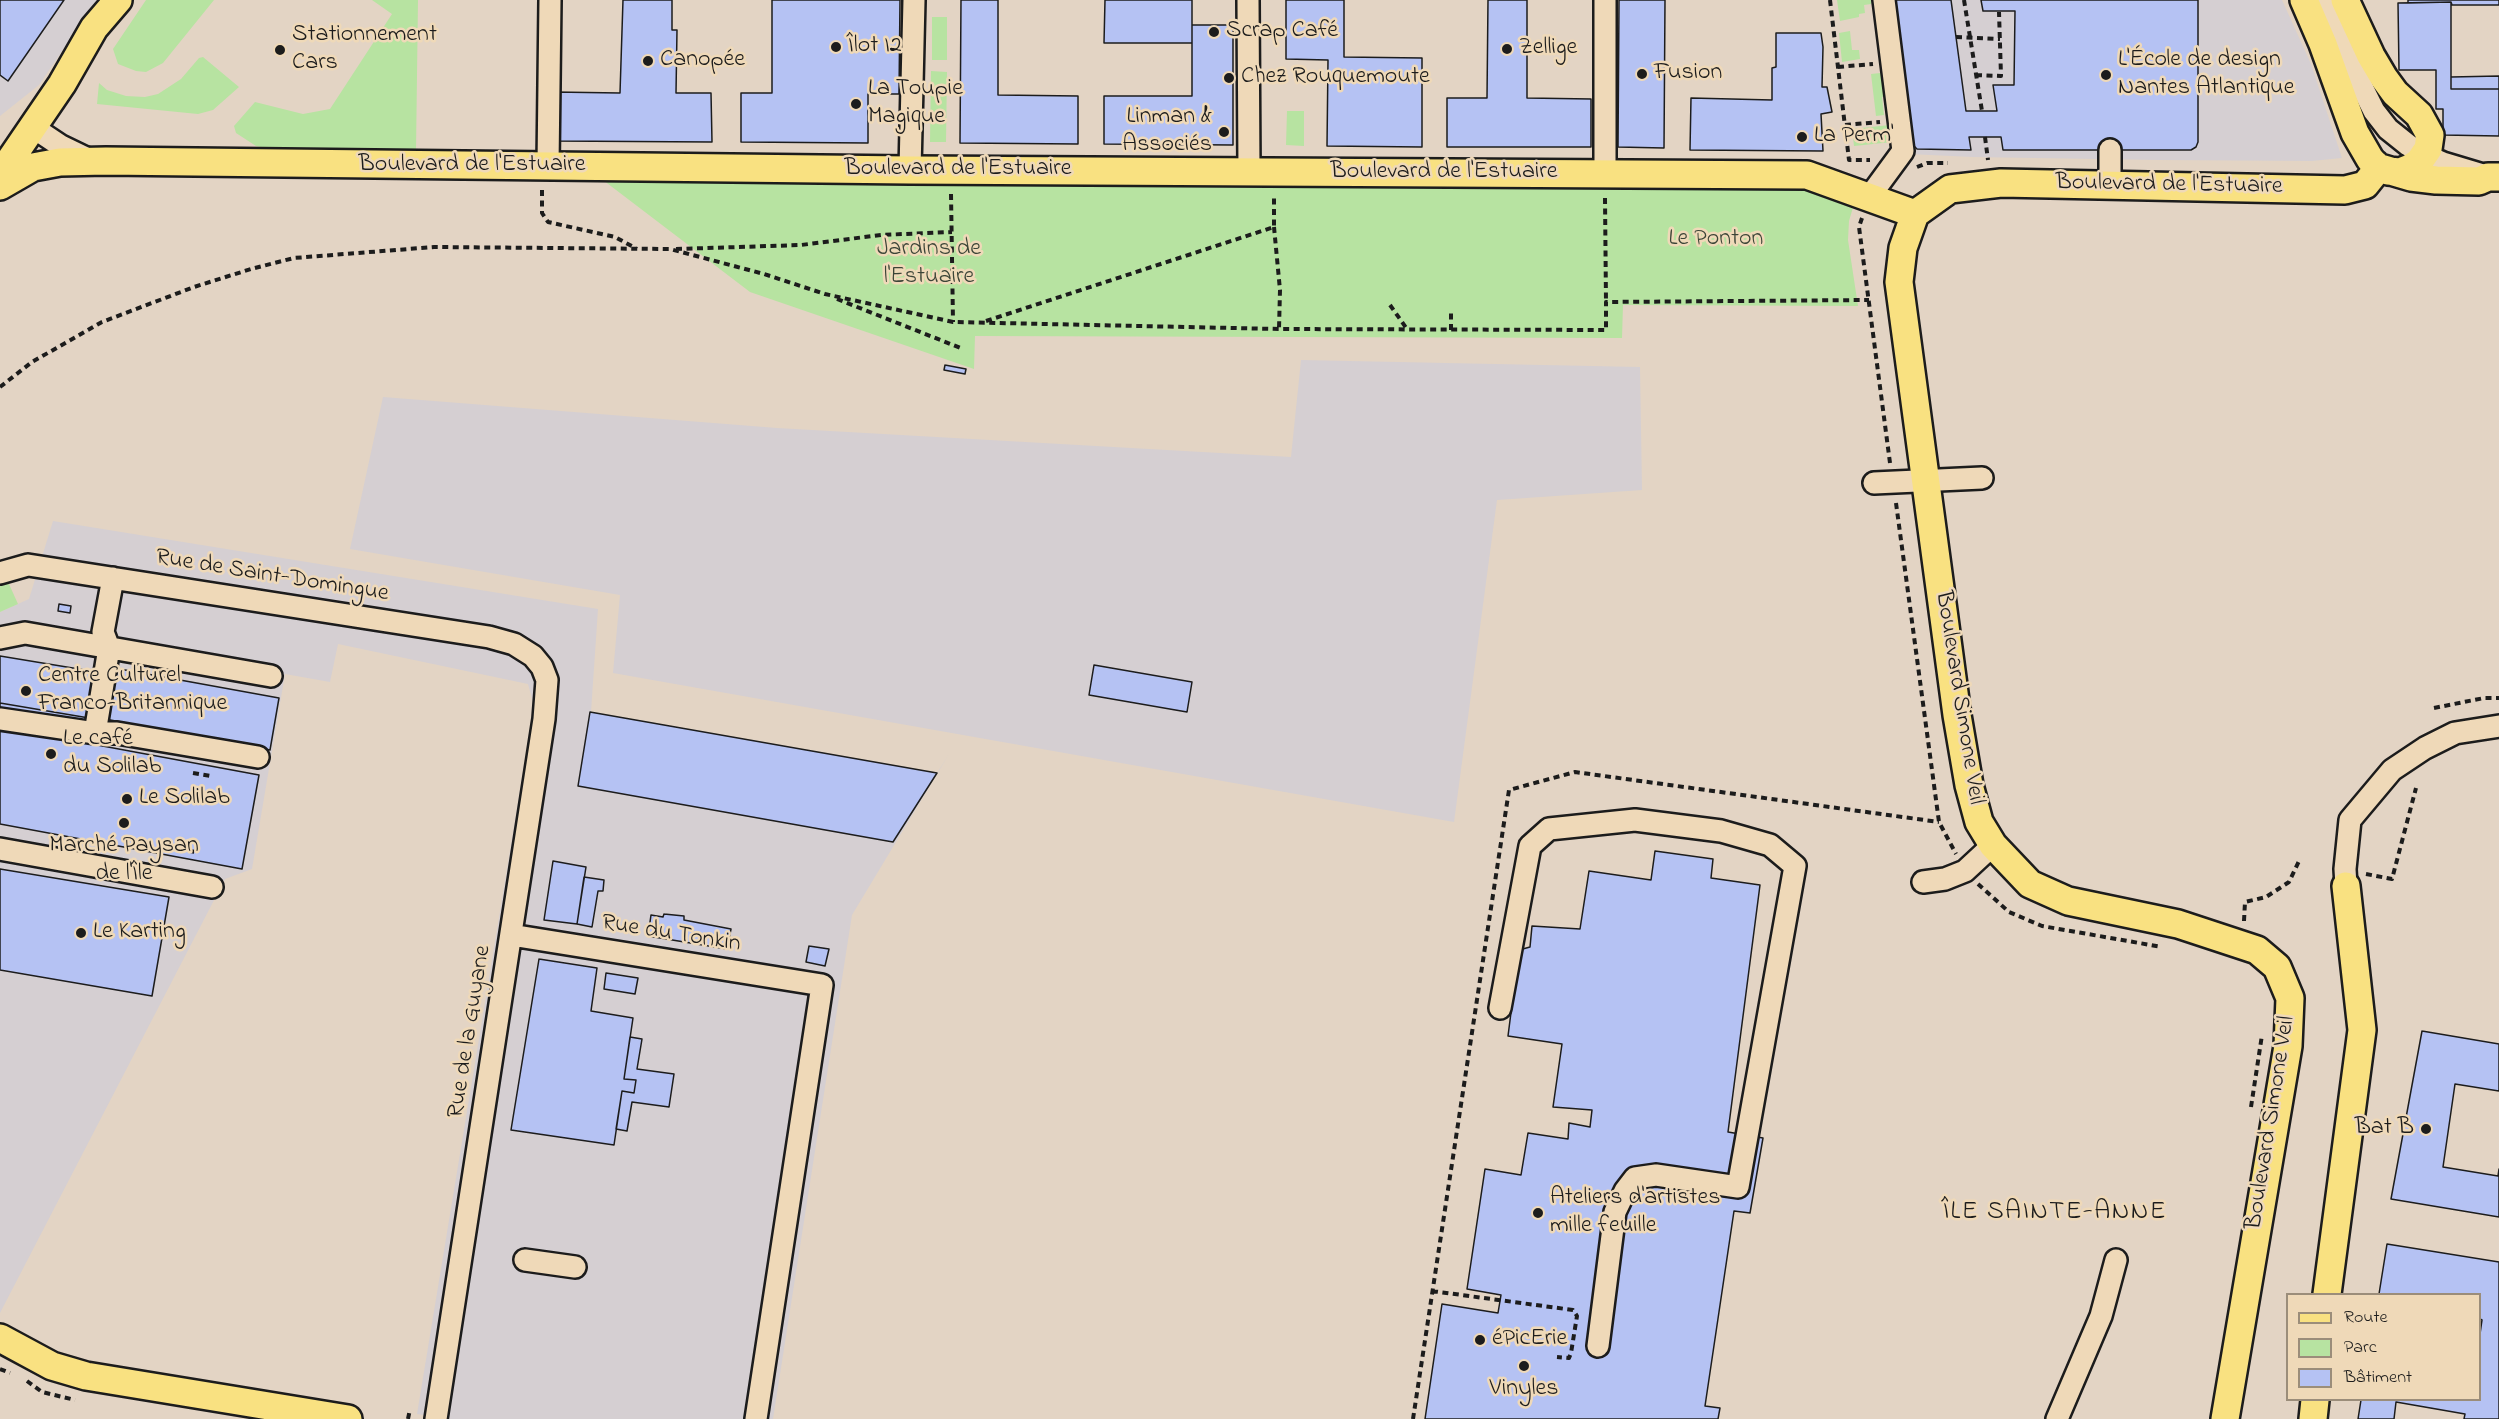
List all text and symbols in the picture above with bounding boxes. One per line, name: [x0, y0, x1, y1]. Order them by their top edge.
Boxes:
place label: Scrap Café: [1226, 18, 1338, 46]
place label: Stationnement Cars: [292, 22, 437, 78]
marker: Scrap Café: [1207, 25, 1221, 39]
place label: Îlot I2: [848, 33, 902, 61]
place label: Zellige: [1519, 35, 1577, 63]
marker: Îlot I2: [829, 40, 843, 54]
marker: Zellige: [1500, 42, 1514, 56]
marker: Stationnement Cars: [273, 43, 287, 57]
place label: Canopée: [660, 47, 745, 75]
place label: L'École de design Nantes Atlantique: [2118, 47, 2294, 103]
marker: Canopée: [641, 54, 655, 68]
place label: Fusion: [1654, 60, 1722, 88]
place label: Chez Rouquemoute: [1241, 64, 1430, 92]
marker: Fusion: [1635, 67, 1649, 81]
marker: L'École de design Nantes Atlantique: [2099, 68, 2113, 82]
marker: Chez Rouquemoute: [1222, 71, 1236, 85]
place label: La Toupie Magique: [868, 76, 963, 132]
marker: La Toupie Magique: [849, 97, 863, 111]
place label: Linman & Associés: [1122, 104, 1212, 160]
place label: La Perm': [1814, 123, 1894, 151]
marker: Linman & Associés: [1217, 125, 1231, 139]
marker: La Perm': [1795, 130, 1809, 144]
street label: Boulevard de l'Estuaire: [359, 152, 585, 180]
street label: Boulevard de l'Estuaire: [845, 156, 1071, 184]
street label: Boulevard de l'Estuaire: [1331, 159, 1557, 187]
street label: Boulevard de l'Estuaire: [2055, 170, 2283, 202]
park label: Le Ponton: [1669, 226, 1763, 254]
park label: Jardins de l'Estuaire: [877, 236, 981, 292]
street label: Rue de Saint-Domingue: [153, 544, 391, 610]
street label: Boulevard Simone Veil: [1927, 589, 1989, 807]
place label: Centre Culturel Franco-Britannique: [38, 663, 227, 719]
marker: Centre Culturel Franco-Britannique: [19, 684, 33, 698]
place label: Le café du Solilab: [63, 726, 161, 782]
marker: Le café du Solilab: [44, 747, 58, 761]
place label: Le Solilab: [139, 785, 230, 813]
marker: Le Solilab: [120, 792, 134, 806]
marker: Marché Paysan de l'Île: [117, 816, 131, 830]
place label: Marché Paysan de l'Île: [49, 833, 199, 889]
street label: Rue du Tonkin: [599, 910, 743, 960]
place label: Le Karting: [93, 919, 186, 947]
marker: Le Karting: [74, 926, 88, 940]
street label: Rue de la Guyane: [443, 944, 499, 1120]
street label: Boulevard Simone Veil: [2241, 1014, 2303, 1232]
place label: Bat B: [2355, 1115, 2414, 1143]
marker: Bat B: [2419, 1122, 2433, 1136]
place label: Ateliers d'artistes mille feuille: [1550, 1185, 1720, 1241]
district label: ÎLE SAINTE-ANNE: [1943, 1198, 2167, 1230]
marker: Ateliers d'artistes mille feuille: [1531, 1206, 1545, 1220]
legend: [2286, 1293, 2481, 1401]
text: Route: [2344, 1305, 2388, 1331]
place label: éPicErie: [1492, 1326, 1567, 1354]
marker: éPicErie: [1473, 1333, 1487, 1347]
text: Parc: [2344, 1335, 2377, 1361]
marker: Vinyles: [1517, 1359, 1531, 1373]
text: Bâtiment: [2344, 1365, 2412, 1391]
place label: Vinyles: [1490, 1376, 1558, 1404]

